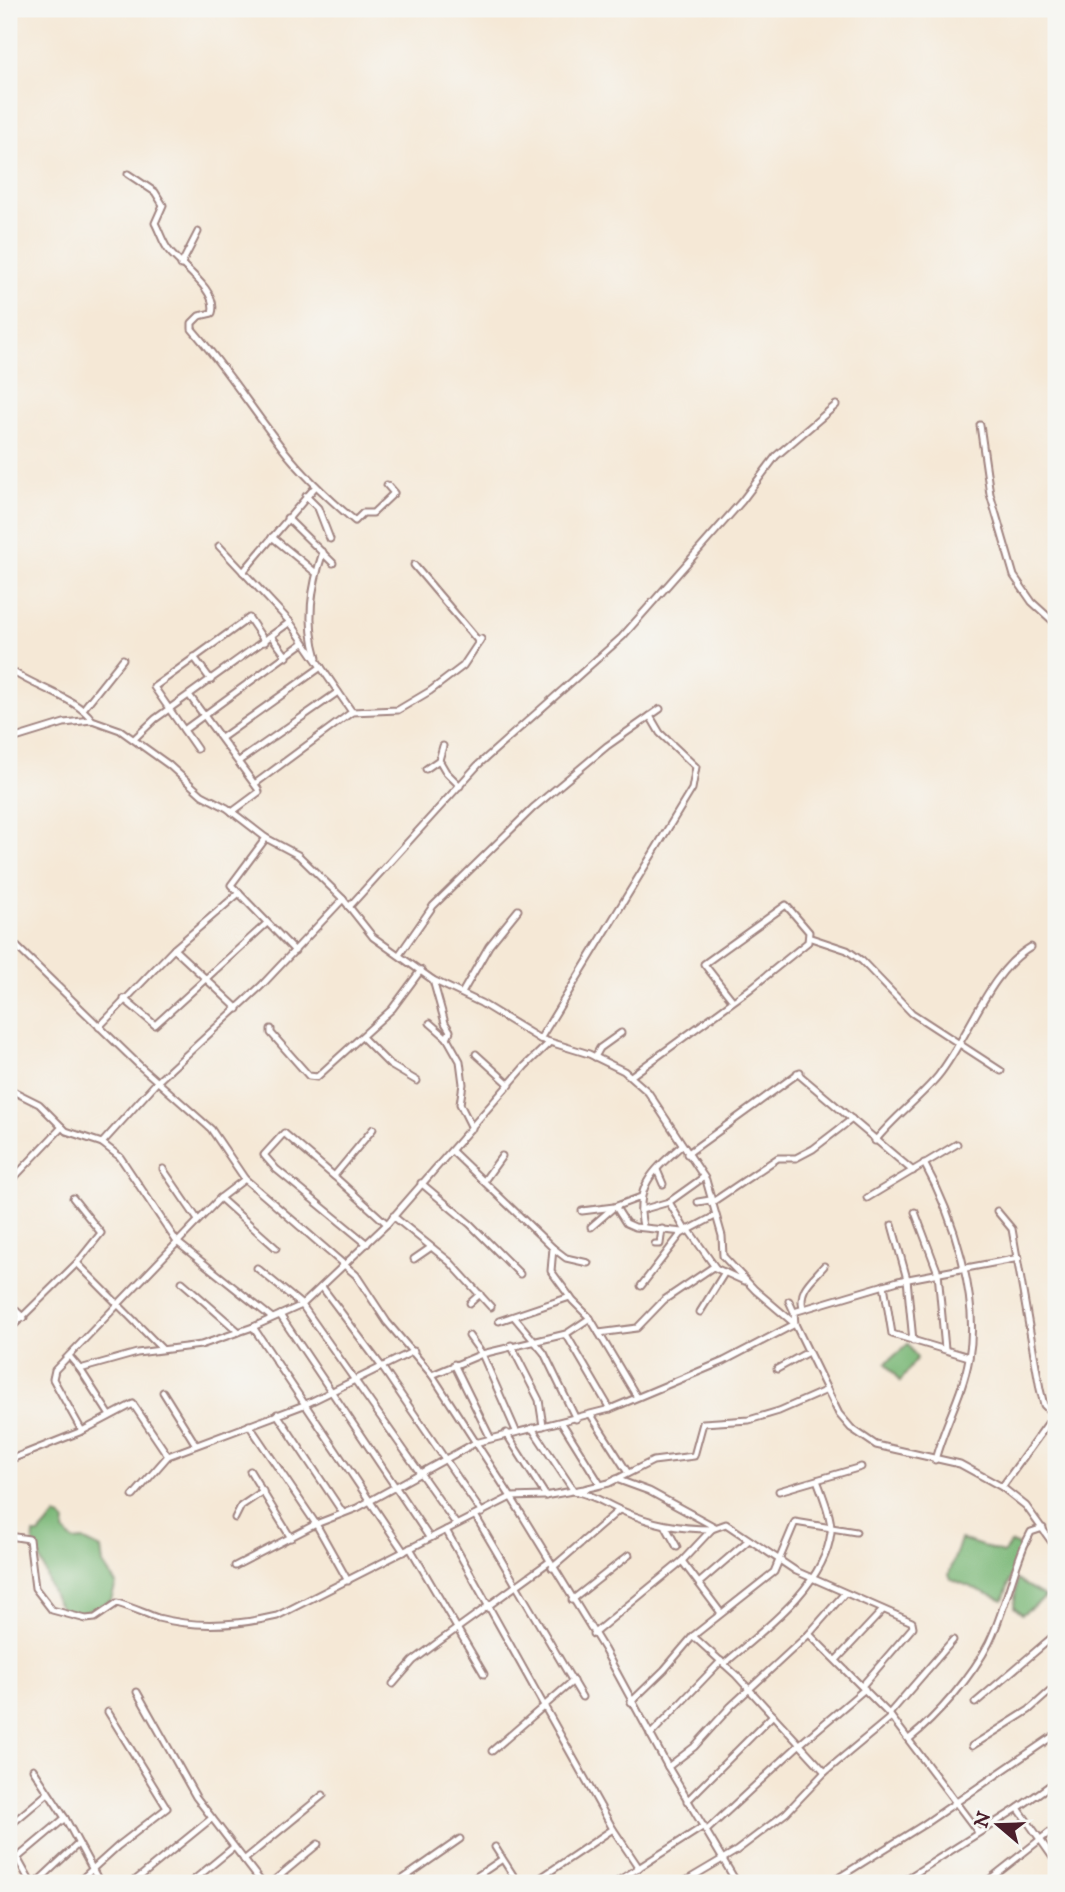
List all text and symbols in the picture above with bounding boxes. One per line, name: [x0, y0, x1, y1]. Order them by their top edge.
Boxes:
north arrow: [964, 1790, 1034, 1860]
text: N: [970, 1808, 997, 1831]

